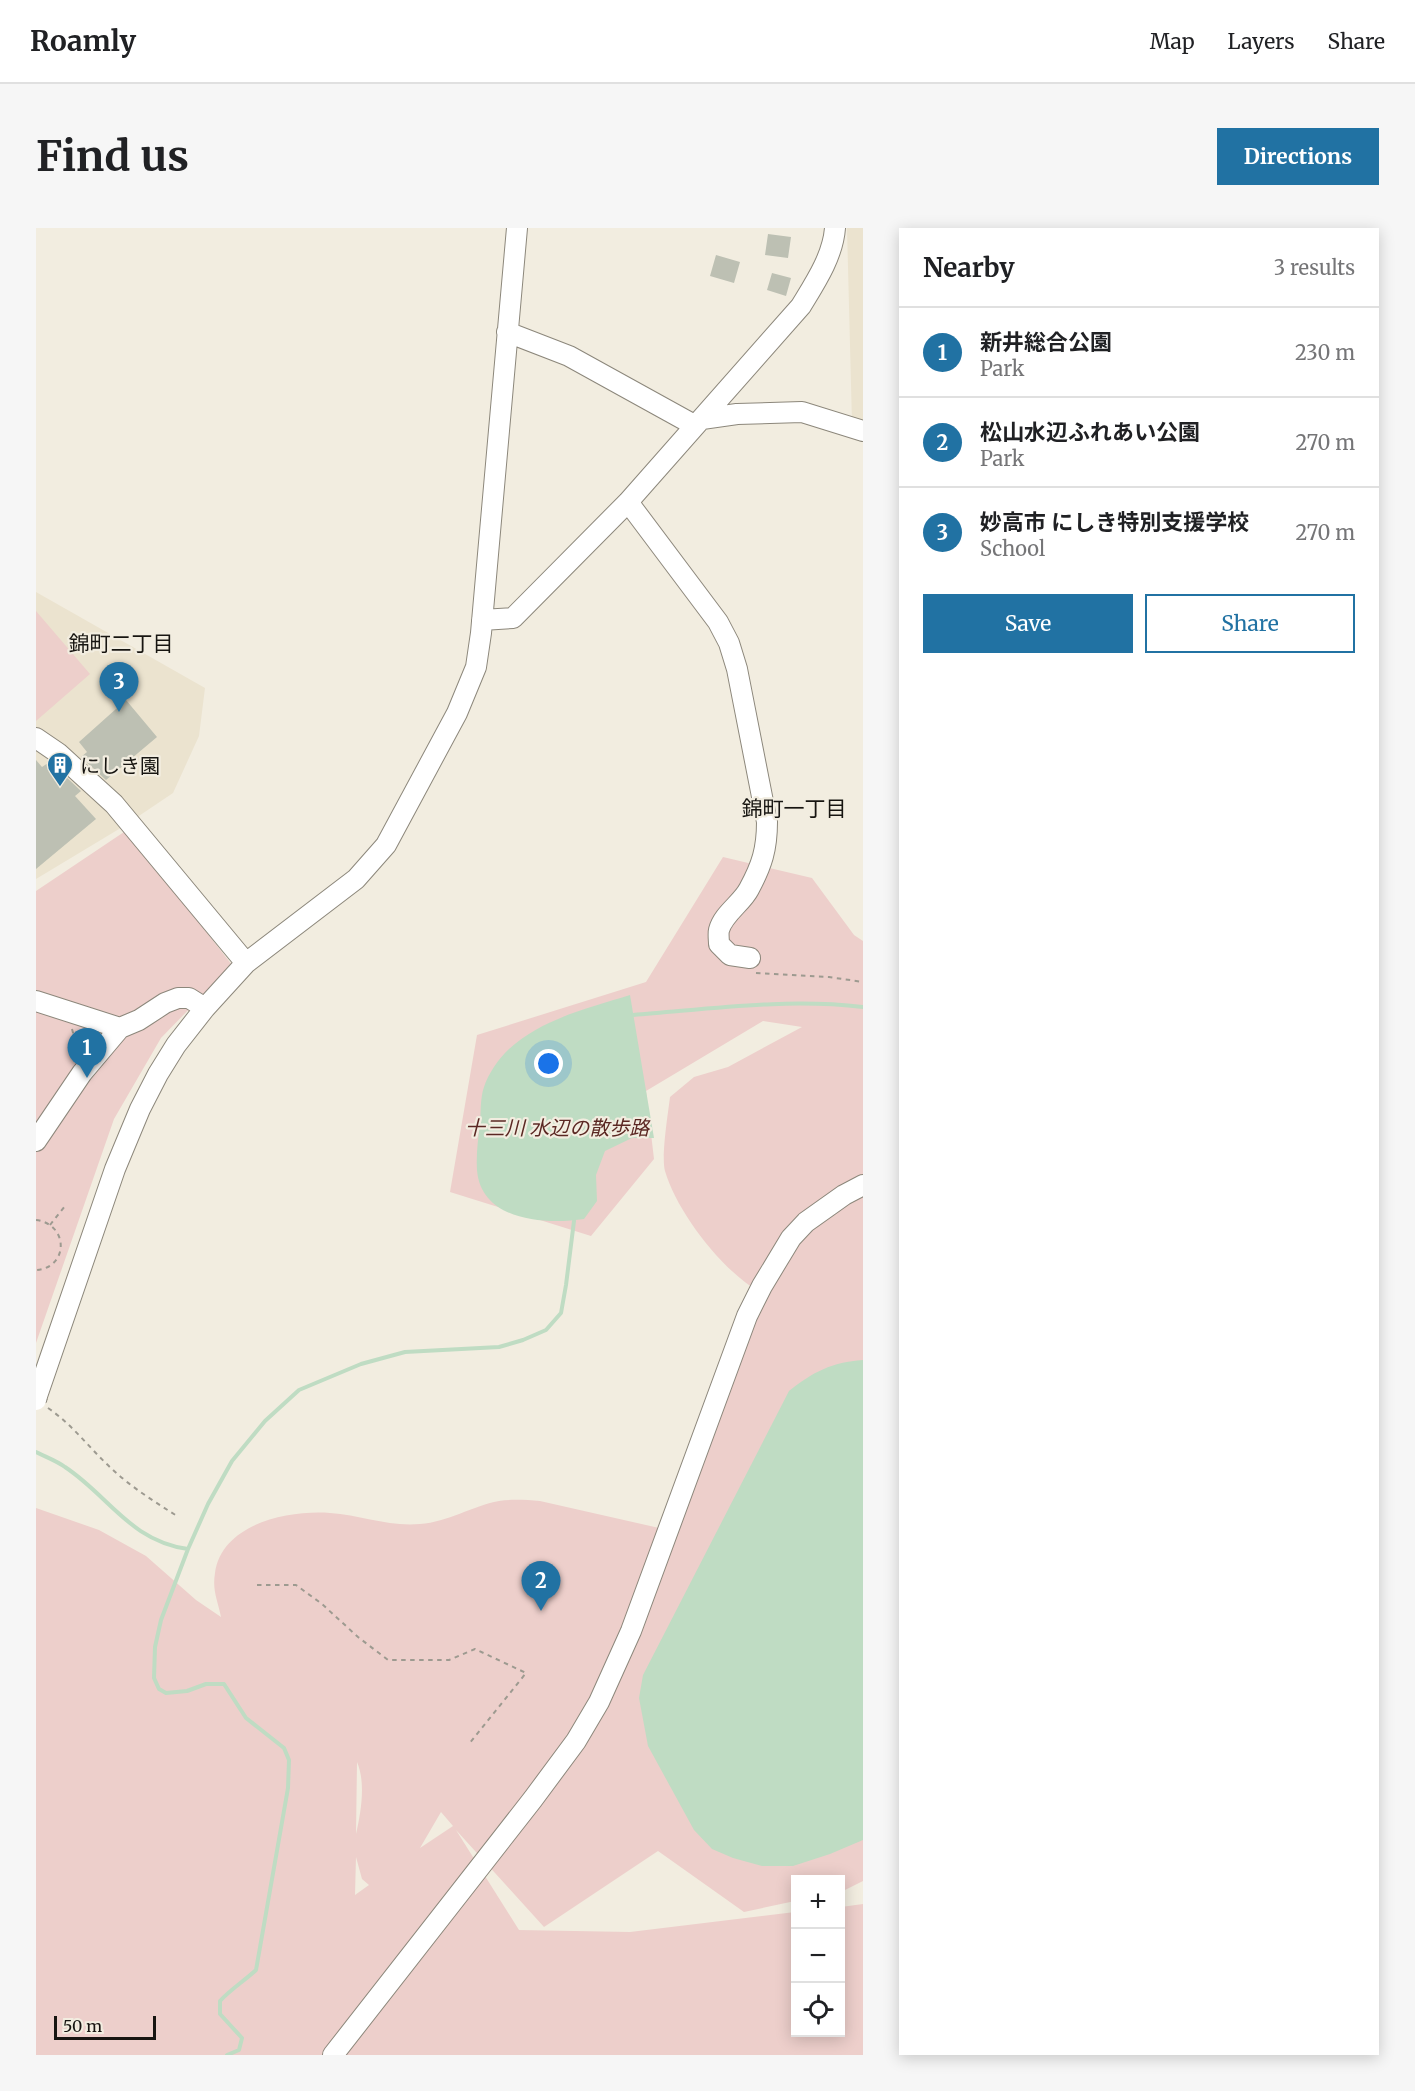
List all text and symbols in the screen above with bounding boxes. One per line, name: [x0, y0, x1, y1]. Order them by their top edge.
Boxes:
text: Roamly: [30, 23, 136, 59]
text: Map: [1150, 28, 1195, 55]
text: Layers: [1228, 28, 1295, 55]
text: Share: [1328, 28, 1385, 55]
button: Directions: [1217, 128, 1379, 185]
text: Find us: [36, 130, 189, 182]
text: Nearby: [923, 251, 1015, 284]
text: 3 results: [1274, 255, 1355, 280]
text: 新井総合公園: [980, 328, 1112, 356]
text: 1: [938, 340, 947, 365]
text: 230 m: [1295, 340, 1355, 365]
text: Park: [980, 356, 1024, 381]
text: 松山水辺ふれあい公園: [980, 418, 1200, 446]
text: 2: [937, 430, 948, 455]
text: 270 m: [1295, 430, 1355, 455]
text: Park: [980, 446, 1024, 471]
text: 妙高市 にしき特別支援学校: [980, 508, 1249, 536]
text: 3: [937, 520, 948, 545]
text: 270 m: [1295, 520, 1355, 545]
text: School: [980, 536, 1045, 561]
button: Save: [923, 594, 1133, 653]
button: Share: [1145, 594, 1355, 653]
district label: 錦町二丁目: [69, 630, 174, 657]
pin: 3: [100, 662, 139, 712]
building icon: にしき園: [45, 750, 75, 788]
place label: にしき園: [80, 753, 160, 778]
district label: 錦町一丁目: [742, 795, 847, 822]
pin: 1: [68, 1028, 106, 1078]
your location: [534, 1049, 563, 1078]
park label: 十三川 水辺の散歩路: [465, 1115, 651, 1140]
pin: 2: [522, 1562, 560, 1611]
map controls: [791, 1875, 845, 2037]
button: +: [791, 1875, 845, 1929]
button: −: [791, 1929, 845, 1983]
button: locate: [791, 1983, 845, 2037]
scale bar: [54, 2013, 156, 2040]
text: 50 m: [63, 2016, 102, 2036]

